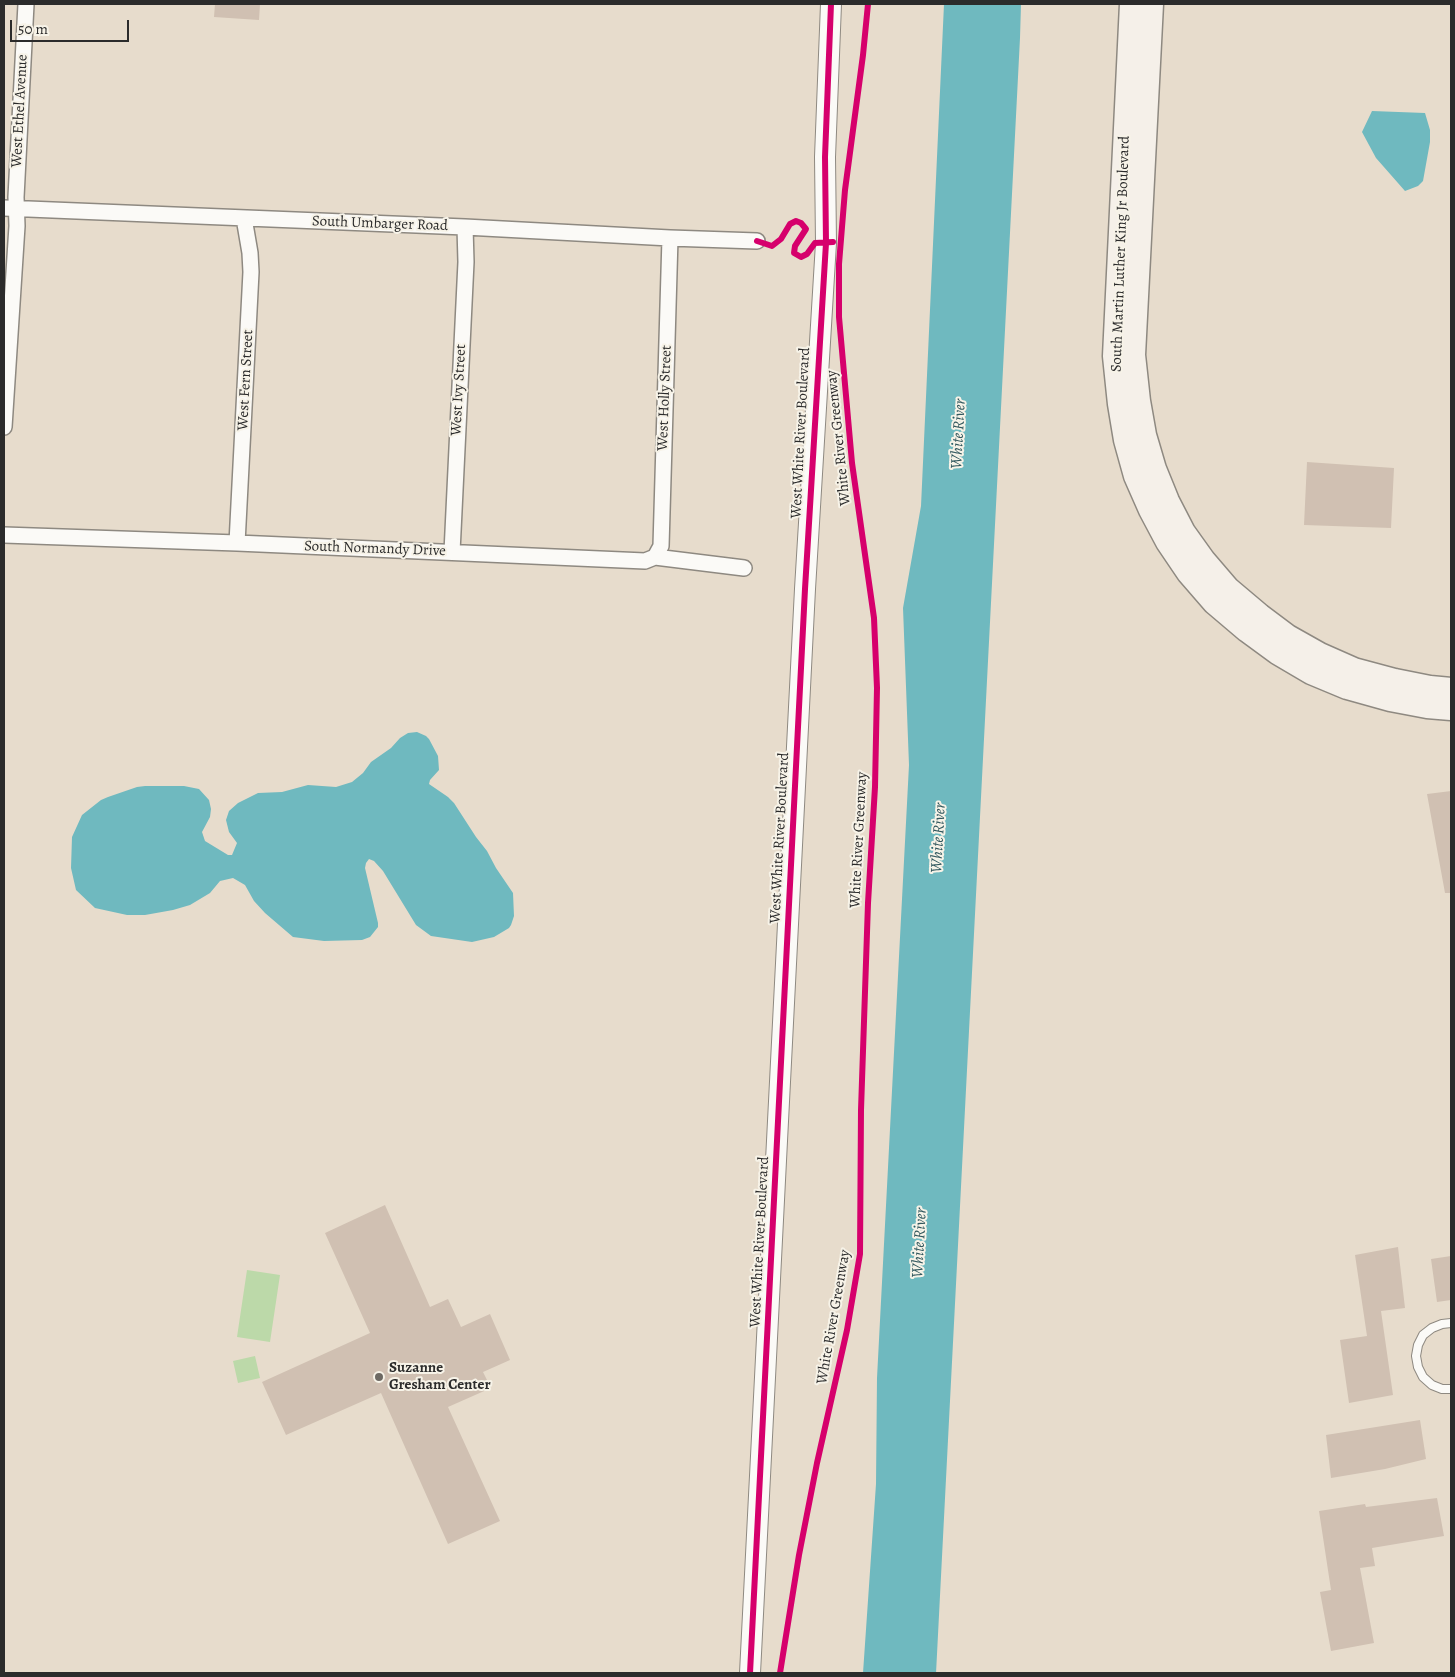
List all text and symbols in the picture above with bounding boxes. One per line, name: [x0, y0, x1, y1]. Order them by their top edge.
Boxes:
scale bar: [12, 10, 131, 42]
text: 50 m: [18, 19, 48, 39]
street label: West Ethel Avenue: [8, 54, 32, 168]
street label: South Martin Luther King Jr Boulevard: [1108, 136, 1134, 372]
street label: South Umbarger Road: [312, 213, 448, 235]
street label: West Fern Street: [234, 329, 258, 431]
street label: West Ivy Street: [448, 344, 470, 436]
street label: West Holly Street: [654, 345, 676, 451]
street label: West White River Boulevard: [788, 347, 814, 519]
street label: White River Greenway: [823, 369, 855, 507]
water label: White River: [948, 398, 970, 470]
street label: South Normandy Drive: [304, 538, 446, 560]
street label: West White River Boulevard: [767, 752, 793, 924]
street label: White River Greenway: [846, 772, 872, 908]
water label: White River: [928, 802, 950, 874]
street label: West White River Boulevard: [747, 1156, 773, 1328]
water label: White River: [909, 1207, 931, 1279]
street label: White River Greenway: [813, 1248, 855, 1386]
place label: Suzanne Gresham Center: [389, 1359, 491, 1394]
marker: Suzanne Gresham Center: [373, 1371, 385, 1383]

